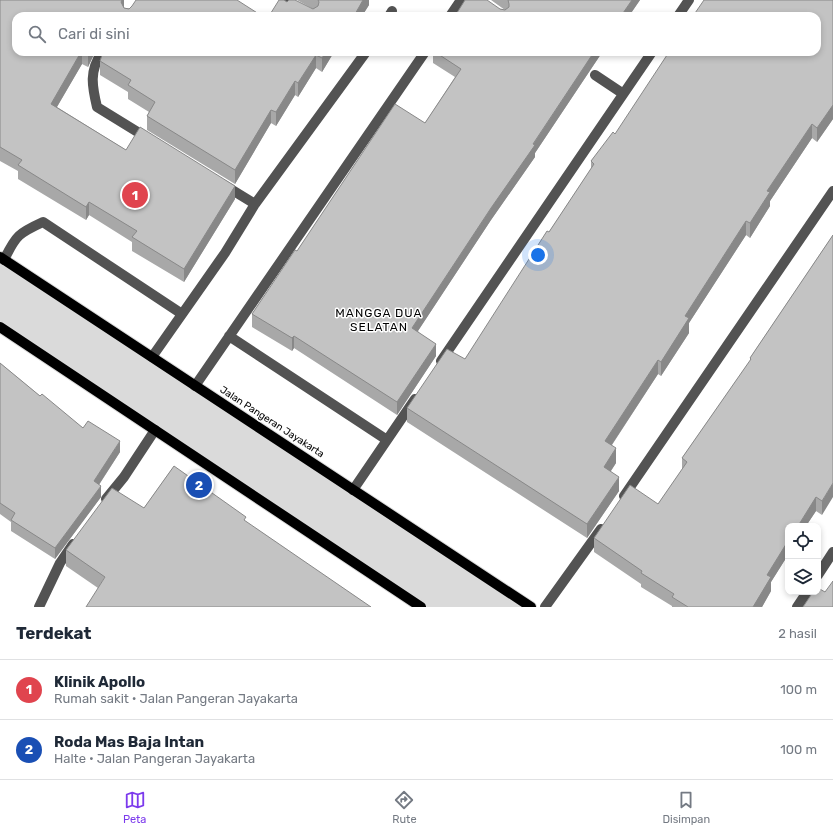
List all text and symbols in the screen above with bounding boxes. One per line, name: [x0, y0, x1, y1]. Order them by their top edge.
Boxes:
search box: [12, 12, 821, 56]
icon: search: [26, 23, 48, 45]
text: Cari di sini: [58, 25, 130, 43]
pin: 1: [122, 180, 148, 210]
your location: [528, 245, 548, 265]
district label: MANGGA DUA SELATAN: [335, 306, 423, 334]
street label: Jalan Pangeran Jayakarta: [218, 384, 326, 460]
pin: 2: [186, 470, 212, 500]
map controls: [785, 523, 821, 595]
button: locate: [785, 523, 821, 559]
button: layers: [785, 559, 821, 595]
text: Terdekat: [16, 623, 91, 643]
text: 2 hasil: [778, 626, 817, 641]
text: Klinik Apollo: [54, 673, 145, 691]
text: 1: [26, 682, 32, 697]
text: 100 m: [780, 682, 817, 697]
text: Rumah sakit · Jalan Pangeran Jayakarta: [54, 691, 298, 706]
text: Roda Mas Baja Intan: [54, 733, 204, 751]
text: 2: [25, 742, 33, 757]
text: 100 m: [780, 742, 817, 757]
text: Halte · Jalan Pangeran Jayakarta: [54, 751, 255, 766]
tab: Peta: [123, 789, 146, 826]
tab: Rute: [392, 789, 417, 826]
tab: Disimpan: [662, 789, 710, 826]

